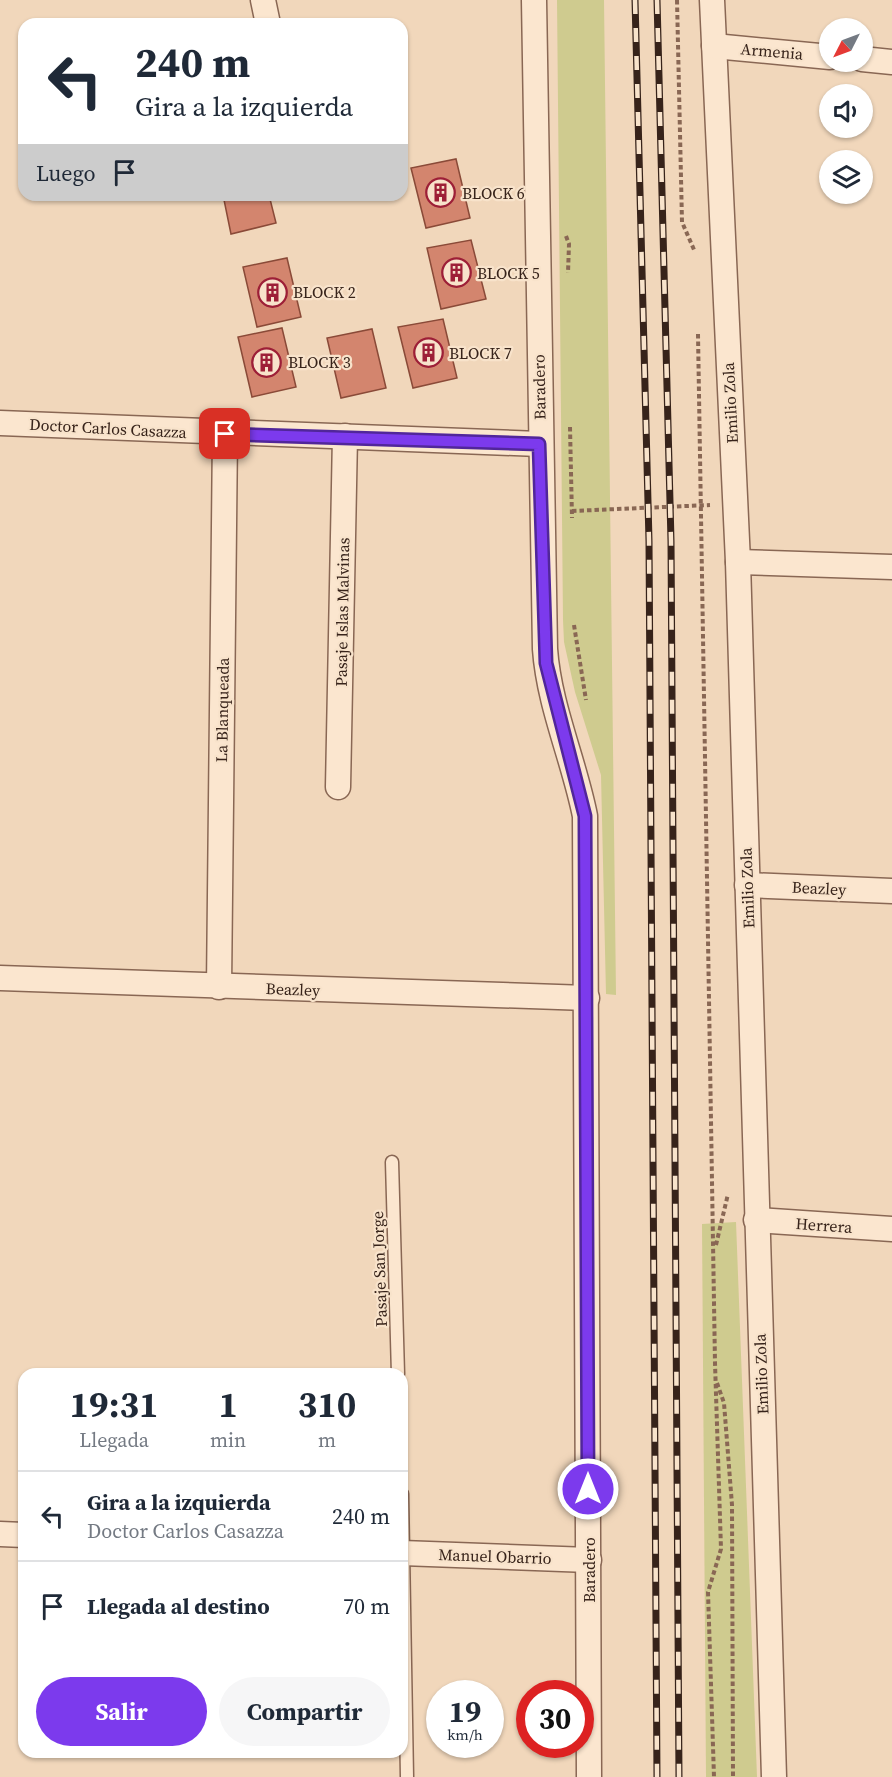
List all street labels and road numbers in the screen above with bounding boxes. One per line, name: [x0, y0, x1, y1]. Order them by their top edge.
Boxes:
street label: Armenia: [740, 37, 805, 65]
street label: Baradero: [527, 354, 551, 420]
street label: Emilio Zola: [717, 361, 743, 444]
street label: Doctor Carlos Casazza: [29, 413, 188, 443]
street label: Pasaje Islas Malvinas: [330, 537, 354, 687]
street label: La Blanqueada: [210, 656, 234, 763]
street label: Emilio Zola: [735, 846, 759, 929]
street label: Beazley: [791, 876, 848, 900]
street label: Beazley: [265, 977, 321, 1001]
street label: Pasaje San Jorge: [366, 1211, 392, 1327]
street label: Herrera: [795, 1212, 854, 1238]
street label: Emilio Zola: [749, 1332, 773, 1415]
street label: Baradero: [578, 1537, 600, 1603]
street label: Manuel Obarrio: [438, 1543, 552, 1569]

